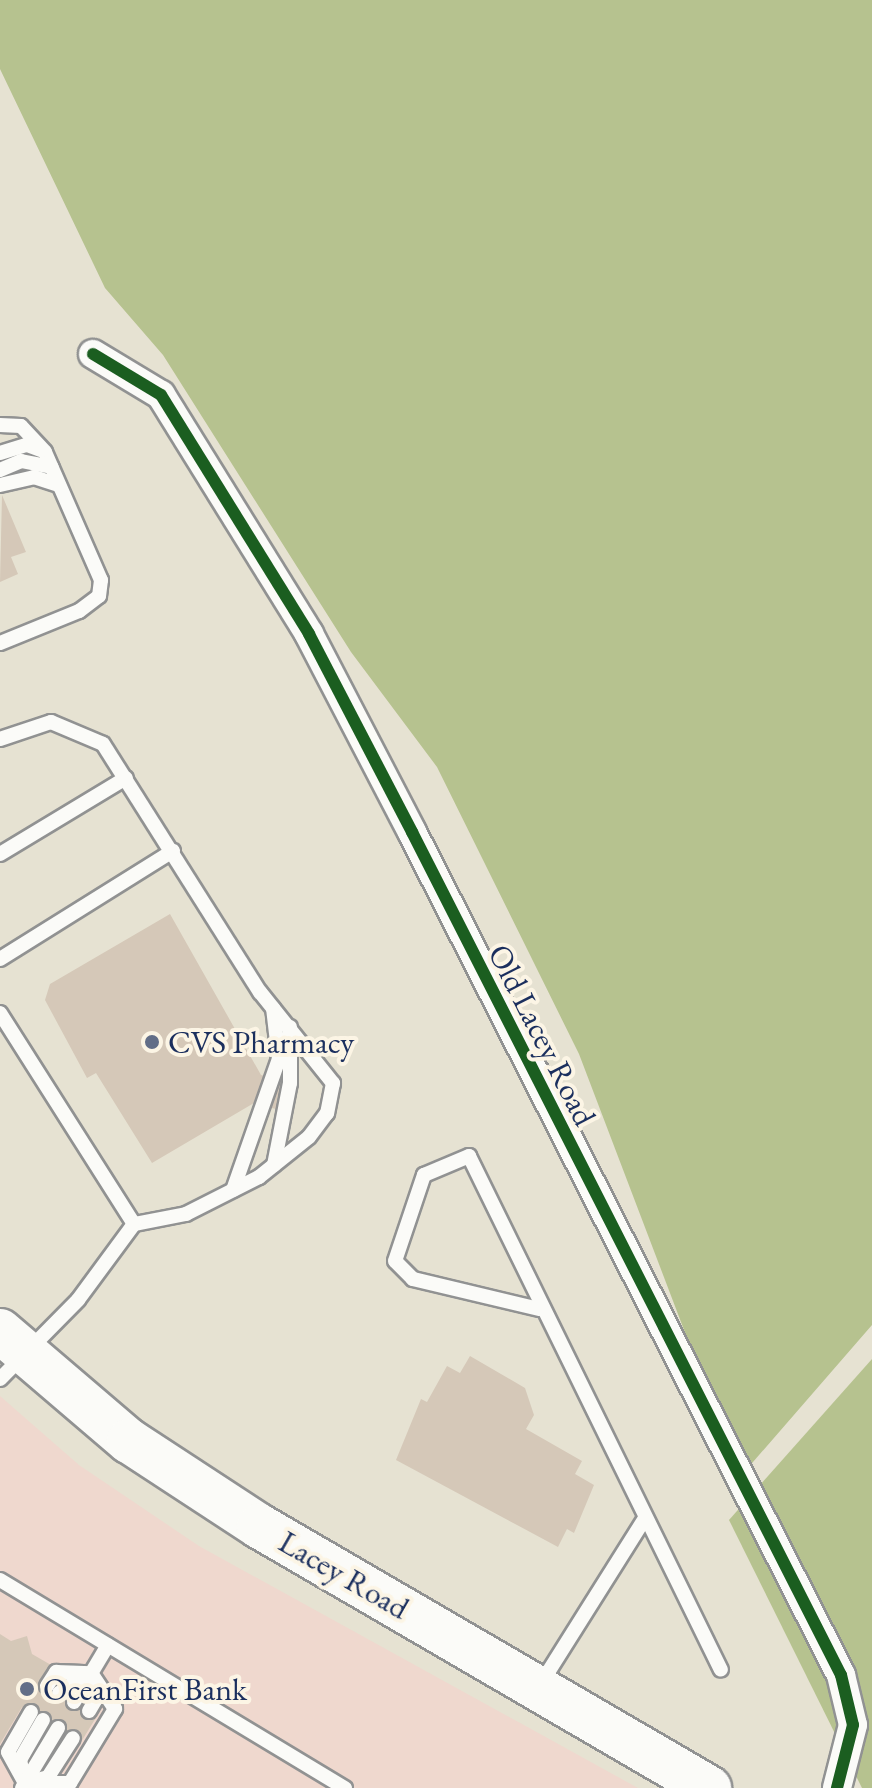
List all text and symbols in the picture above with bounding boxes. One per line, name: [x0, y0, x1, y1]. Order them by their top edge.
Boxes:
street label: Old Lacey Road: [480, 938, 604, 1132]
place label: CVS Pharmacy: [168, 1023, 354, 1061]
marker: CVS Pharmacy: [143, 1033, 161, 1051]
street label: Lacey Road: [272, 1522, 416, 1628]
place label: OceanFirst Bank: [43, 1670, 247, 1708]
marker: OceanFirst Bank: [18, 1680, 36, 1698]

